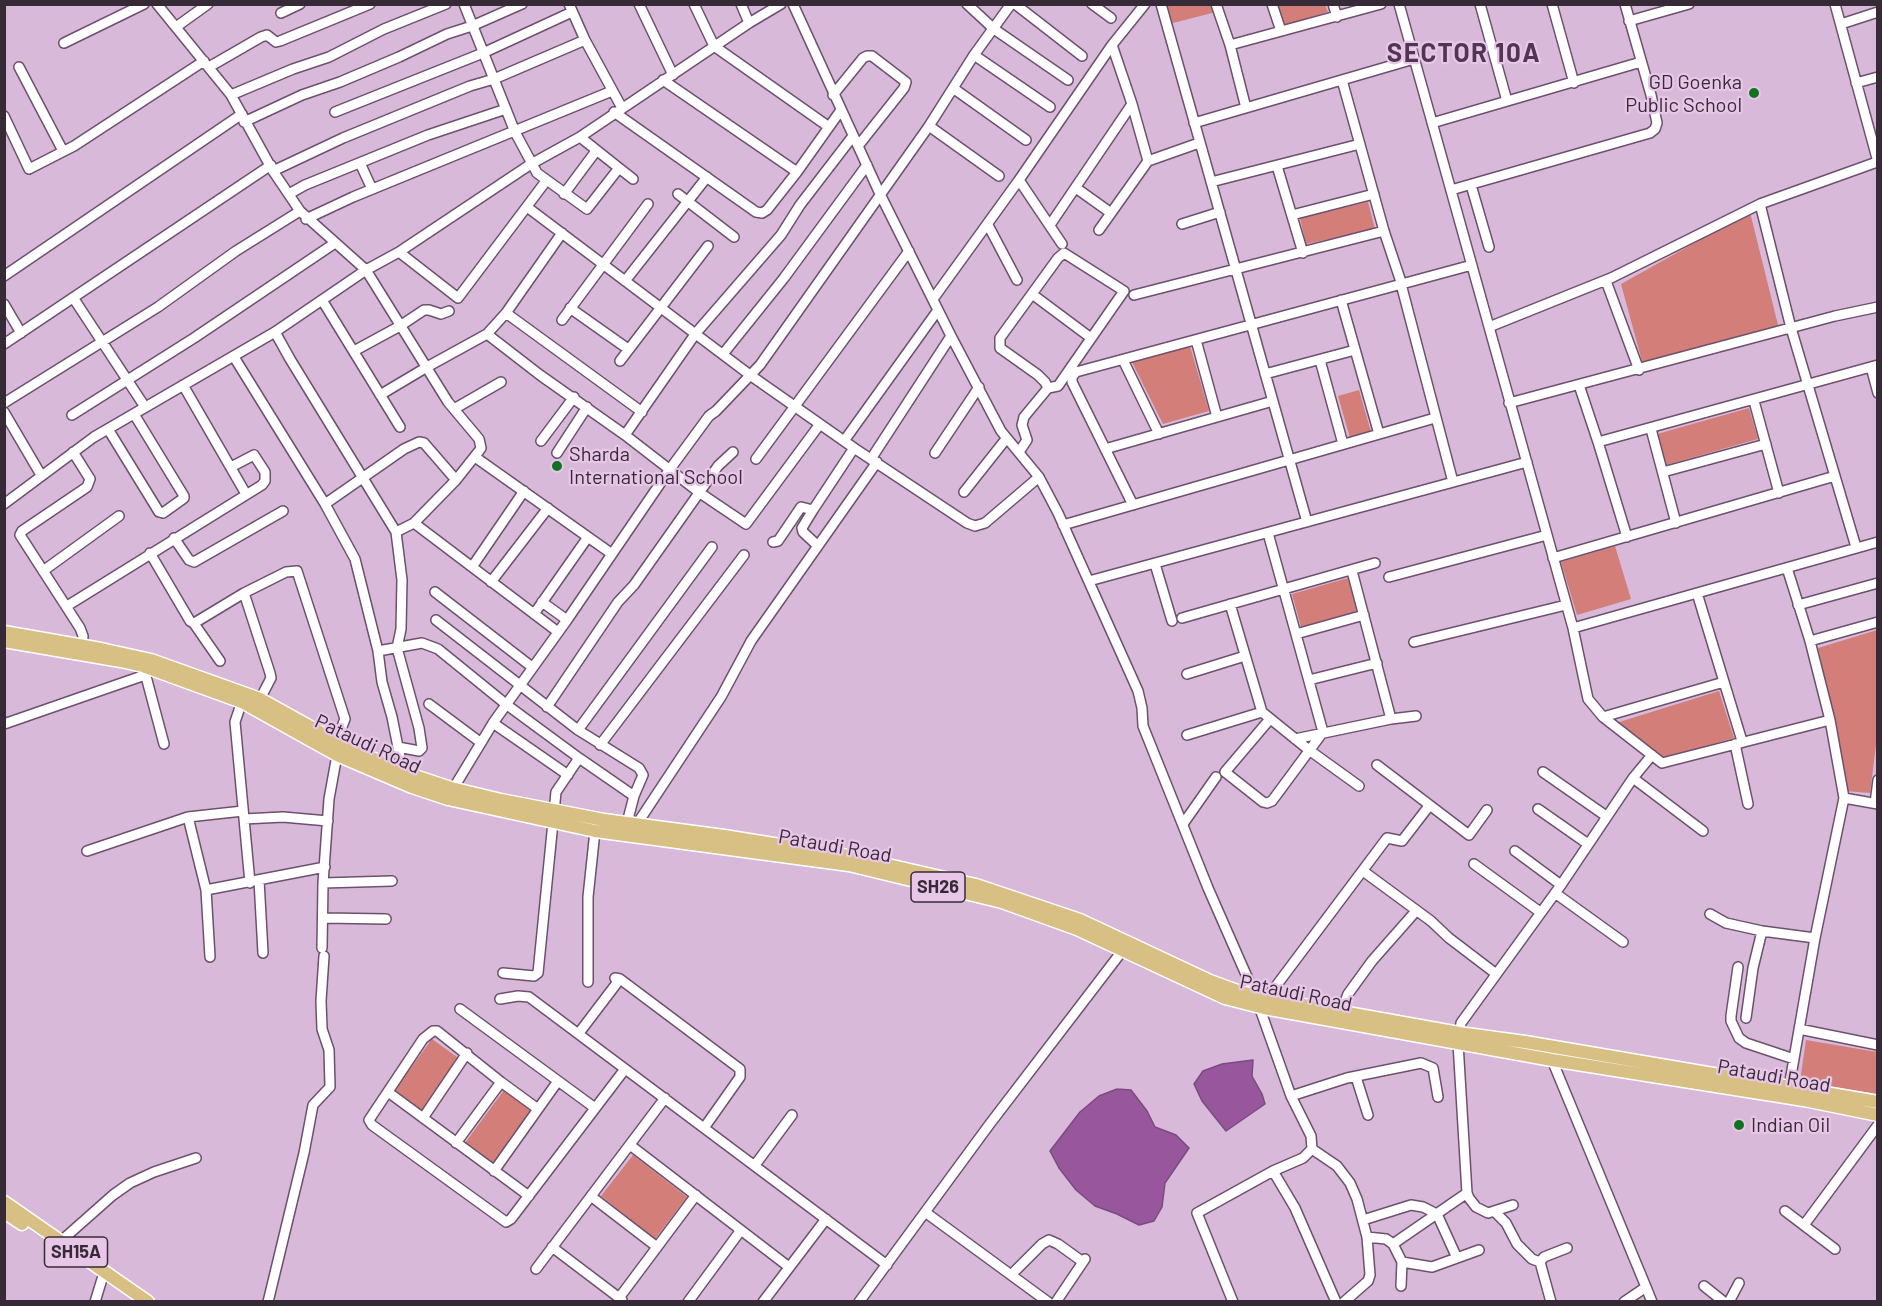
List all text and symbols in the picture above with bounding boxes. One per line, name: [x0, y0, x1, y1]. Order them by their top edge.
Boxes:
district label: SECTOR 10A: [1387, 37, 1541, 69]
place label: GD Goenka Public School: [1625, 70, 1742, 117]
marker: GD Goenka Public School: [1747, 86, 1761, 100]
place label: Sharda International School: [569, 442, 743, 489]
marker: Sharda International School: [550, 459, 564, 473]
street label: Pataudi Road: [311, 709, 425, 779]
street label: Pataudi Road: [777, 824, 893, 868]
road number: SH26: [911, 872, 965, 902]
street label: Pataudi Road: [1238, 969, 1354, 1017]
street label: Pataudi Road: [1716, 1054, 1832, 1098]
place label: Indian Oil: [1751, 1113, 1830, 1137]
marker: Indian Oil: [1732, 1118, 1746, 1132]
road number: SH15A: [44, 1237, 107, 1267]

